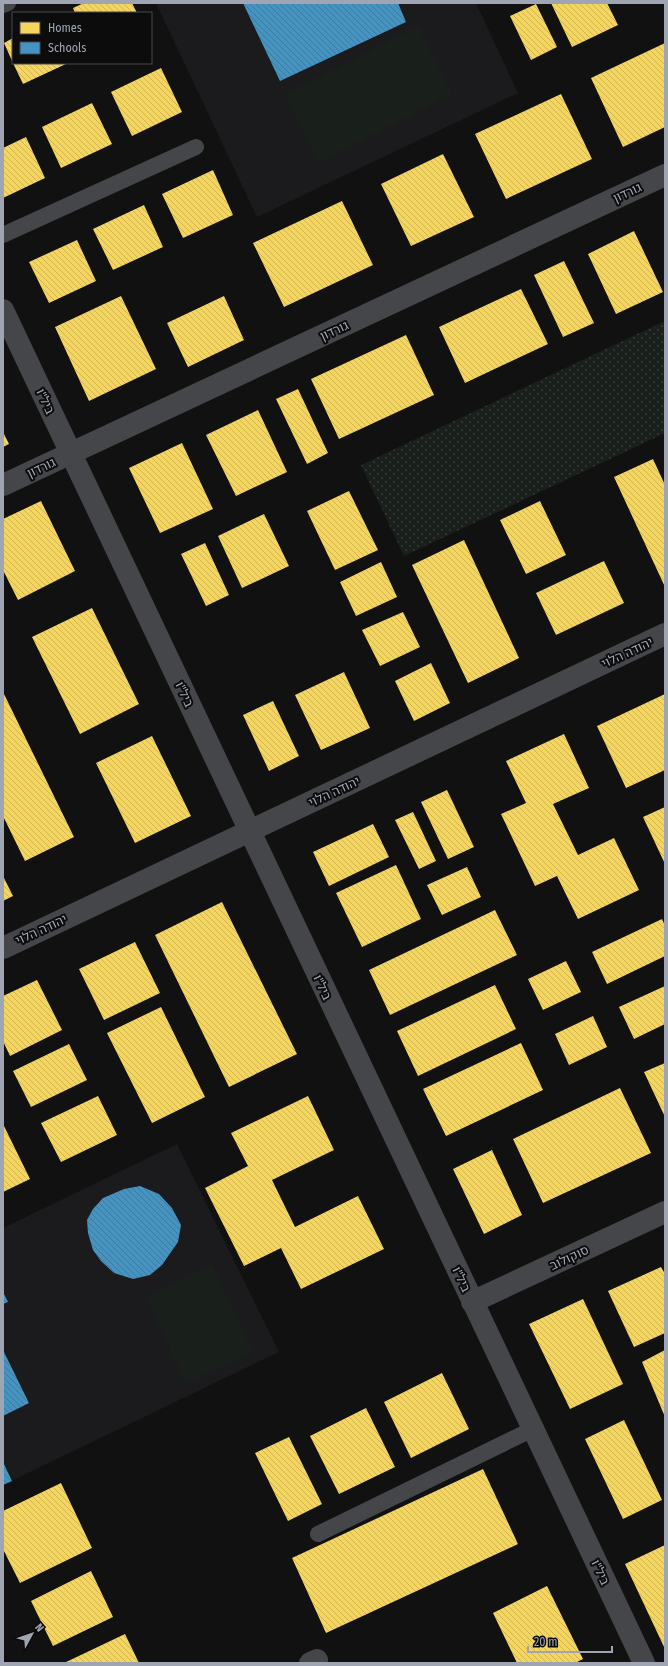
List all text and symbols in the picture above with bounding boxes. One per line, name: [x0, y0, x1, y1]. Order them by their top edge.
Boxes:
legend: [12, 12, 152, 64]
text: Homes: [48, 21, 82, 35]
text: Schools: [48, 41, 86, 55]
street label: גורדון: [611, 179, 644, 206]
street label: גורדון: [318, 317, 351, 344]
street label: ביל"ו: [33, 386, 58, 416]
street label: גורדון: [25, 454, 58, 481]
street label: יהודה הלוי: [599, 634, 655, 671]
street label: ביל"ו: [172, 679, 197, 709]
street label: יהודה הלוי: [306, 773, 362, 810]
street label: יהודה הלוי: [13, 911, 69, 948]
street label: ביל"ו: [310, 972, 335, 1002]
street label: סוקולוב: [547, 1242, 591, 1273]
street label: ביל"ו: [449, 1264, 474, 1294]
street label: ביל"ו: [588, 1557, 613, 1587]
north arrow: [12, 1614, 52, 1654]
text: N: [32, 1621, 46, 1635]
scale bar: [528, 1628, 612, 1654]
text: 20 m: [534, 1635, 558, 1649]

